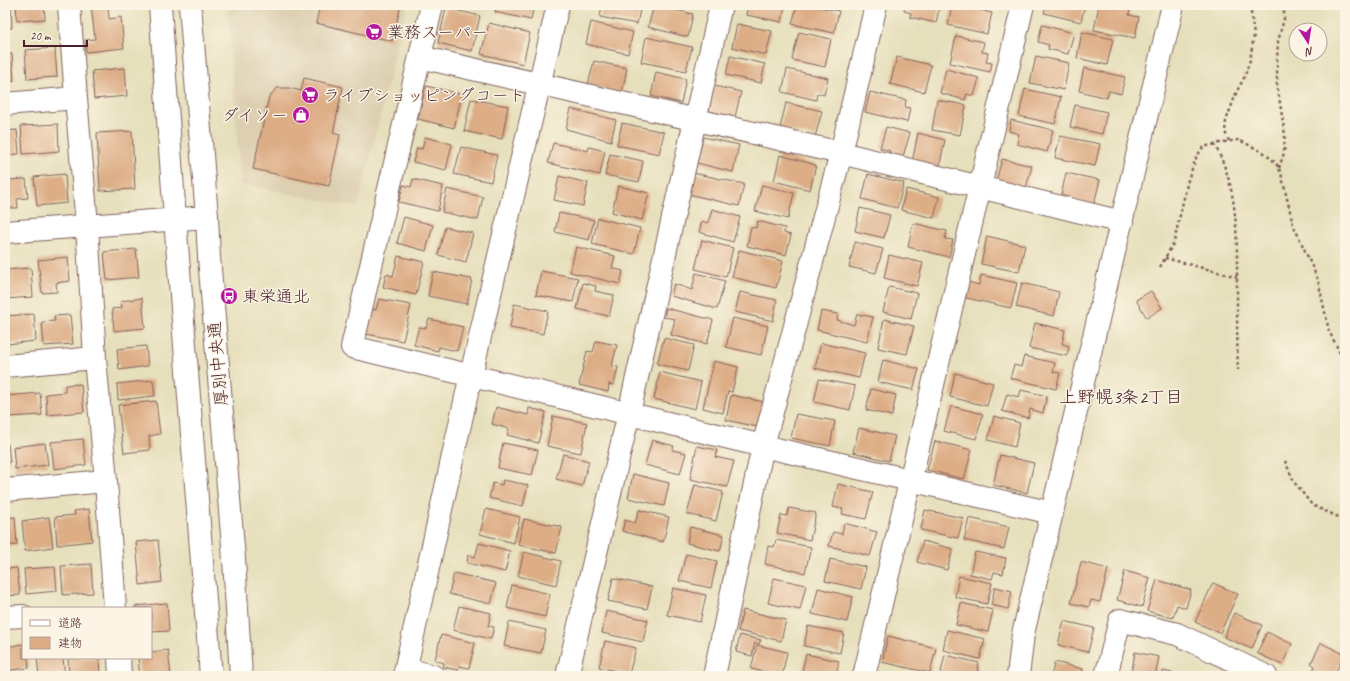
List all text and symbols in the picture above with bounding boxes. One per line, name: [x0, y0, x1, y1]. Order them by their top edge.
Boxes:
scale bar: [24, 22, 87, 48]
supermarket icon: 業務スーパー: [364, 22, 384, 42]
place label: 業務スーパー: [387, 22, 488, 43]
north arrow: [1288, 22, 1328, 62]
text: 20 m: [30, 28, 52, 44]
text: N: [1303, 44, 1315, 60]
supermarket icon: ライブショッピングコート: [300, 85, 320, 105]
place label: ライブショッピングコート: [323, 85, 526, 106]
place label: ダイソー: [222, 105, 288, 126]
shop icon: ダイソー: [291, 105, 311, 125]
bus stop icon: 東栄通北: [219, 286, 239, 306]
place label: 東栄通北: [242, 286, 310, 307]
street label: 厚別中央通: [204, 321, 232, 407]
district label: 上野幌3条2丁目: [1059, 386, 1183, 408]
legend: [22, 607, 152, 659]
text: 道路: [58, 615, 82, 631]
text: 建物: [58, 635, 82, 651]

